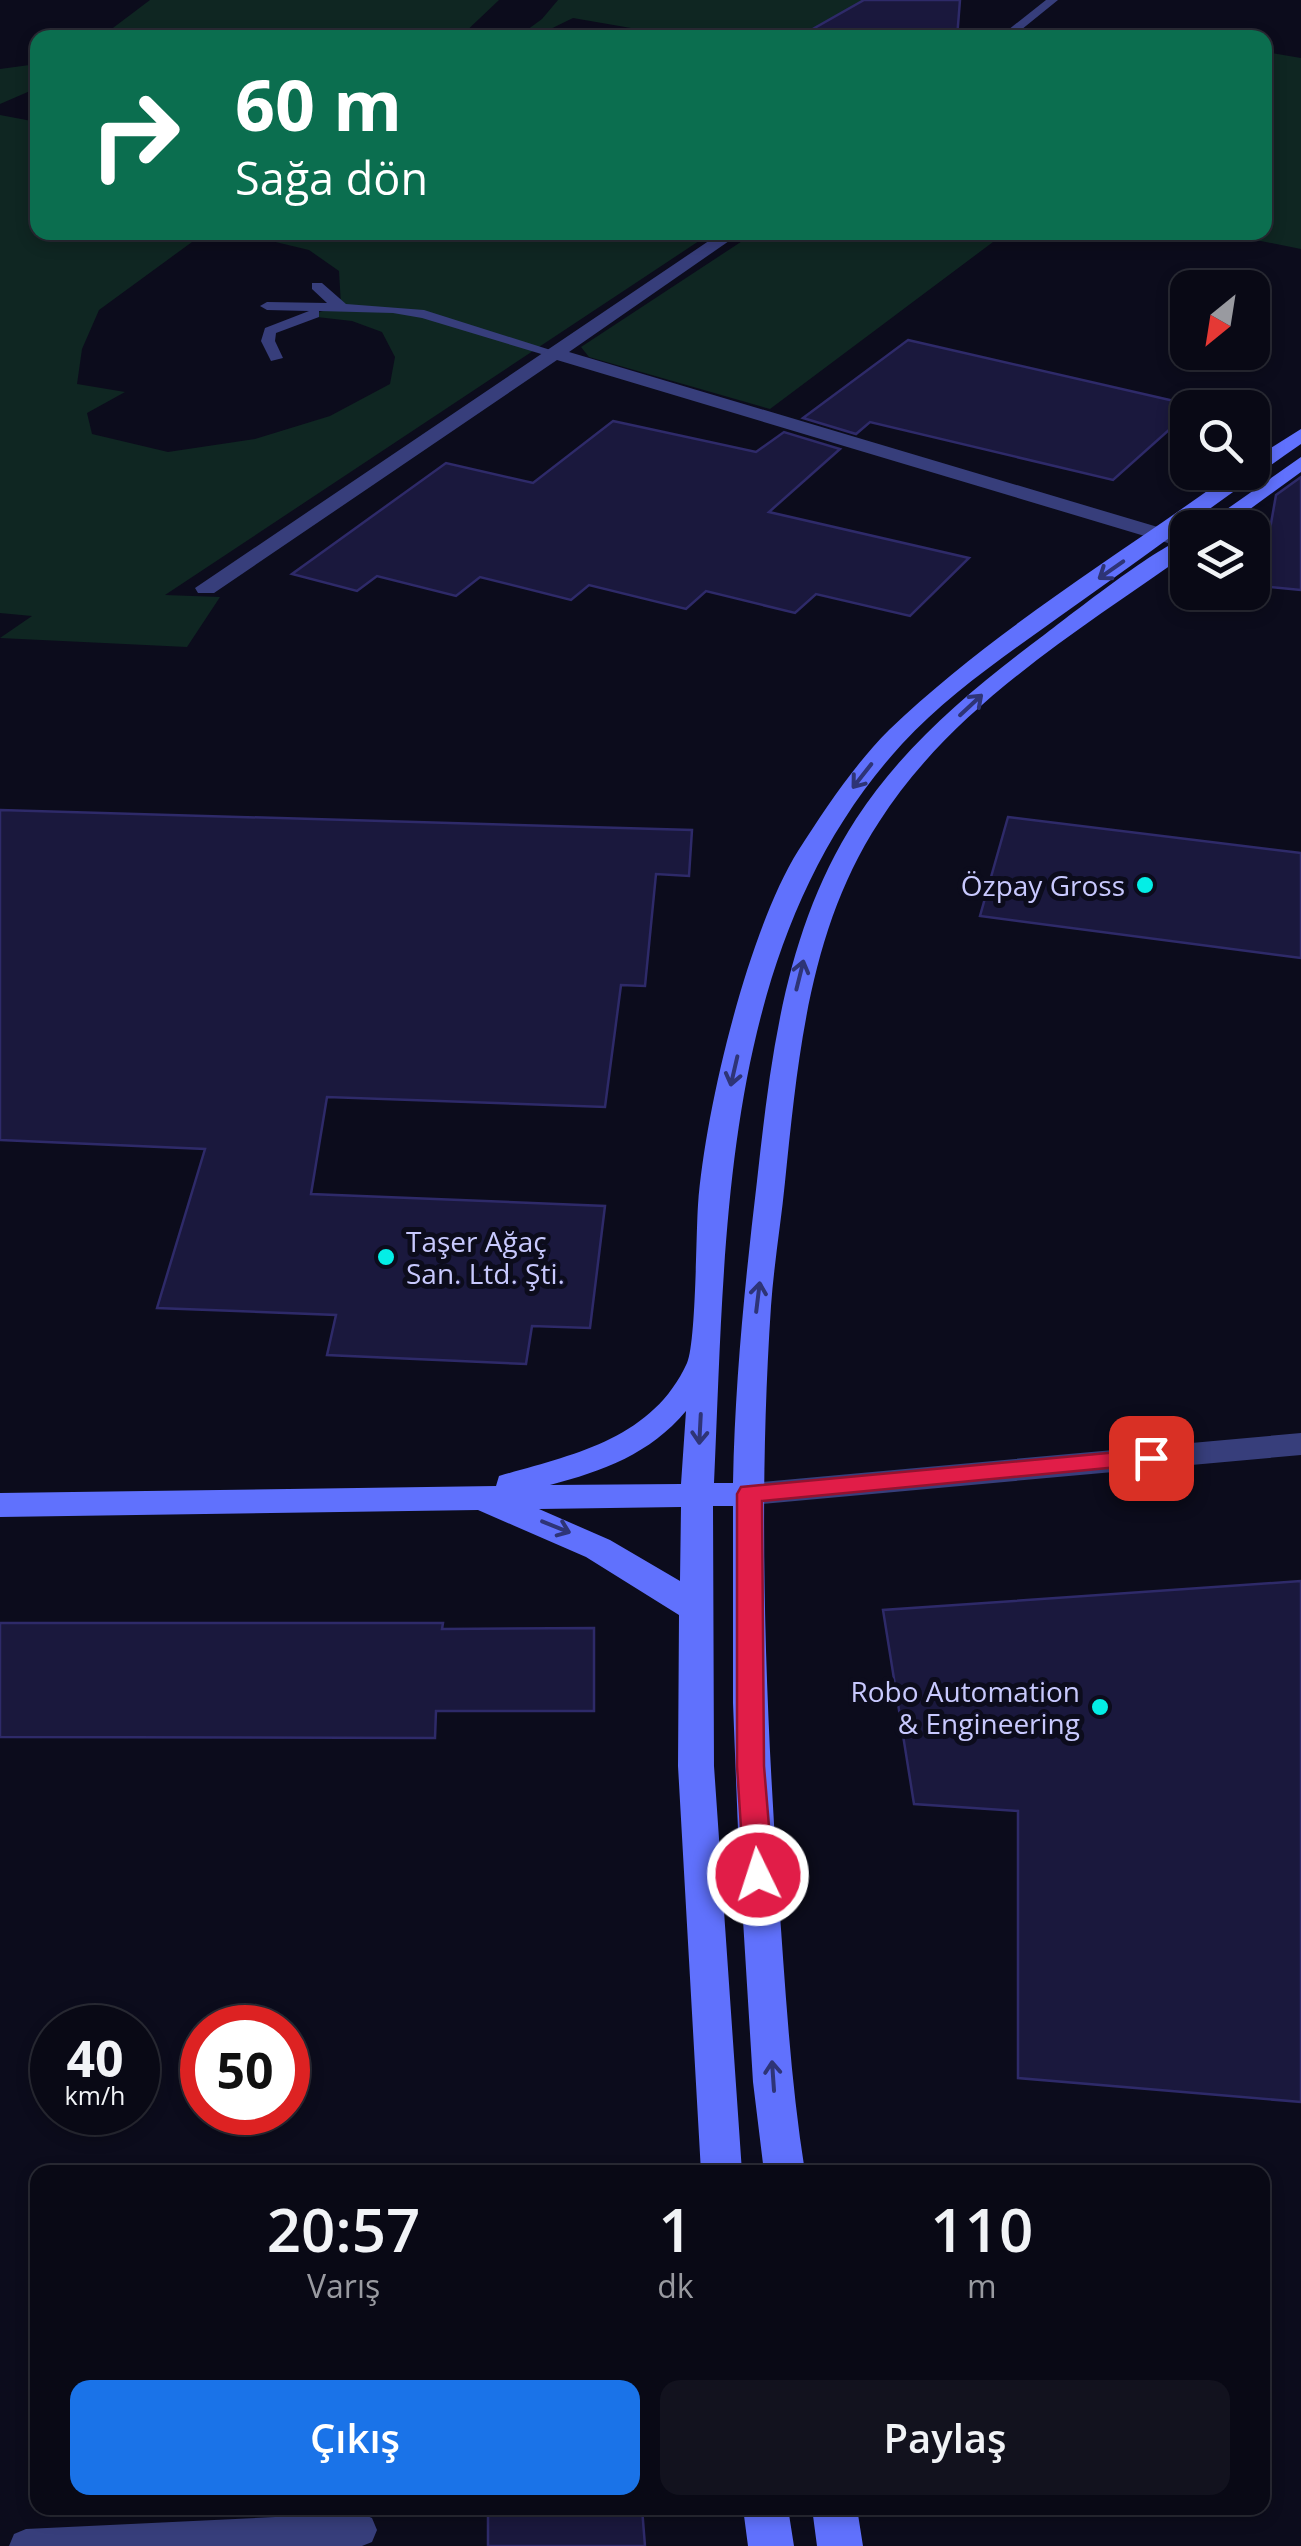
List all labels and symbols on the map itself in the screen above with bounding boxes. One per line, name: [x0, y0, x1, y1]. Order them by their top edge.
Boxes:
north arrow: [1170, 270, 1270, 370]
one-way arrow: [1098, 559, 1126, 580]
one-way arrow: [958, 694, 983, 717]
one-way arrow: [852, 762, 873, 789]
place label: Özpay Gross: [961, 866, 1125, 904]
marker: Özpay Gross: [1134, 874, 1156, 896]
one-way arrow: [792, 960, 810, 992]
one-way arrow: [724, 1054, 742, 1086]
place label: Taşer Ağaç San. Ltd. Şti.: [406, 1222, 565, 1292]
marker: Taşer Ağaç San. Ltd. Şti.: [375, 1246, 397, 1268]
one-way arrow: [749, 1281, 768, 1313]
one-way arrow: [690, 1413, 709, 1445]
pin: [1109, 1416, 1194, 1501]
one-way arrow: [541, 1520, 571, 1538]
place label: Robo Automation & Engineering: [850, 1672, 1080, 1742]
marker: Robo Automation & Engineering: [1089, 1696, 1111, 1718]
position arrow: [706, 1823, 810, 1927]
speed limit sign: 50: [180, 2005, 310, 2135]
one-way arrow: [763, 2060, 782, 2092]

